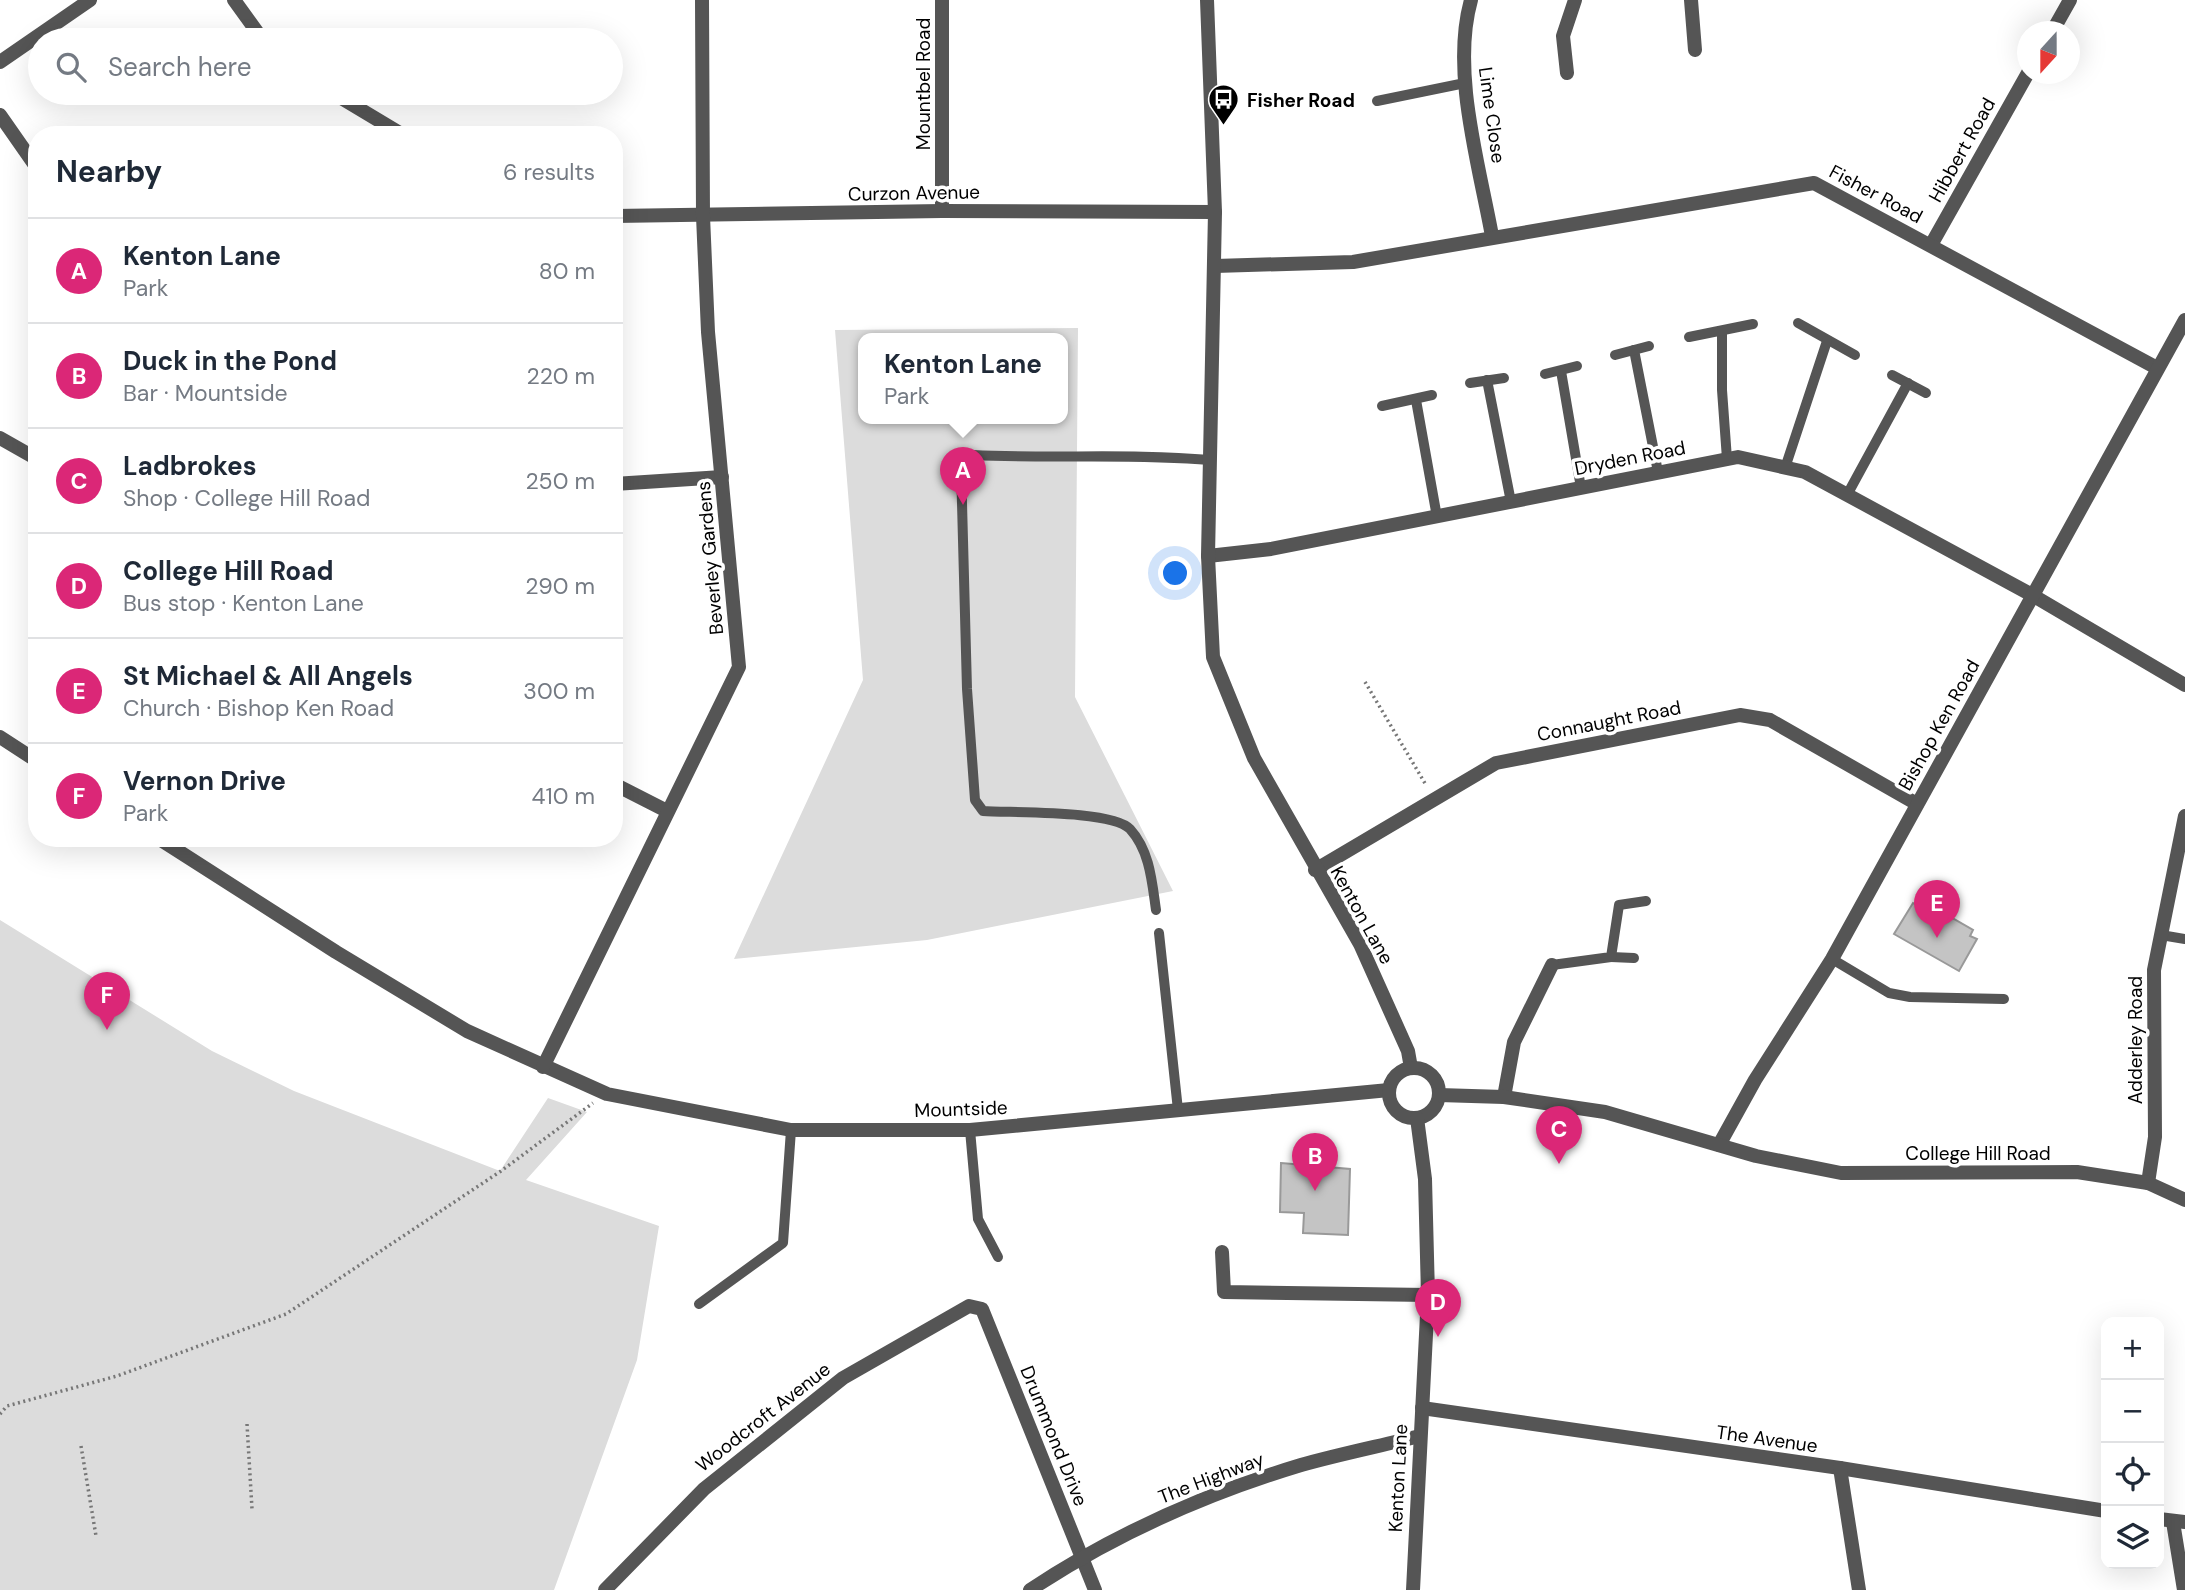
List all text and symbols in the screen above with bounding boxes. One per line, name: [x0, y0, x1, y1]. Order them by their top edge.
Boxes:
street label: Mountbel Road: [911, 18, 936, 150]
north arrow: [2017, 21, 2080, 84]
search box: [28, 28, 623, 105]
icon: search: [52, 48, 90, 86]
text: Search here: [108, 50, 251, 84]
street label: Lime Close: [1473, 65, 1511, 165]
bus stop icon: Fisher Road: [1207, 83, 1241, 127]
place label: Fisher Road: [1247, 88, 1355, 113]
street label: Hibbert Road: [1923, 93, 2001, 207]
text: Nearby: [56, 152, 162, 191]
text: 6 results: [503, 157, 595, 187]
street label: Fisher Road: [1825, 159, 1927, 229]
street label: Curzon Avenue: [848, 179, 980, 207]
text: Kenton Lane: [123, 239, 281, 273]
text: A: [71, 256, 87, 286]
text: 80 m: [539, 256, 595, 286]
text: Park: [123, 273, 168, 303]
popup: [858, 333, 1068, 424]
text: Duck in the Pond: [123, 344, 337, 378]
text: Kenton Lane: [884, 347, 1042, 381]
text: B: [72, 361, 86, 391]
text: 220 m: [526, 361, 595, 391]
text: Bar · Mountside: [123, 378, 288, 408]
text: Park: [884, 381, 929, 411]
street label: Dryden Road: [1572, 435, 1688, 481]
pin: A: [940, 447, 986, 505]
text: Ladbrokes: [123, 449, 257, 483]
text: C: [71, 466, 87, 496]
text: 250 m: [525, 466, 595, 496]
street label: Beverley Gardens: [691, 480, 729, 636]
text: Shop · College Hill Road: [123, 483, 370, 513]
text: College Hill Road: [123, 554, 333, 588]
your location: [1158, 556, 1192, 590]
text: D: [71, 571, 87, 601]
text: 290 m: [525, 571, 595, 601]
text: Bus stop · Kenton Lane: [123, 588, 364, 618]
street label: Bishop Ken Road: [1893, 655, 1985, 795]
text: St Michael & All Angels: [123, 659, 413, 693]
text: E: [72, 676, 86, 706]
text: 300 m: [523, 676, 595, 706]
text: Church · Bishop Ken Road: [123, 693, 394, 723]
street label: Connaught Road: [1535, 695, 1683, 747]
text: Vernon Drive: [123, 764, 286, 798]
text: F: [73, 781, 85, 811]
text: 410 m: [532, 781, 595, 811]
text: Park: [123, 798, 168, 828]
street label: Kenton Lane: [1325, 861, 1399, 969]
pin: E: [1914, 880, 1960, 938]
pin: F: [84, 972, 130, 1030]
street label: Adderley Road: [2123, 976, 2148, 1104]
street label: Mountside: [914, 1095, 1008, 1123]
pin: C: [1536, 1106, 1582, 1164]
pin: B: [1292, 1133, 1338, 1191]
street label: College Hill Road: [1905, 1141, 2051, 1166]
pin: D: [1415, 1279, 1461, 1337]
map controls: [2101, 1317, 2164, 1569]
button: +: [2101, 1317, 2164, 1380]
street label: Woodcroft Avenue: [691, 1357, 835, 1477]
street label: Drummond Drive: [1015, 1362, 1093, 1510]
button: −: [2101, 1380, 2164, 1443]
street label: The Avenue: [1715, 1420, 1819, 1458]
street label: Kenton Lane: [1383, 1423, 1413, 1533]
button: locate: [2101, 1443, 2164, 1506]
street label: The Highway: [1155, 1446, 1268, 1510]
button: layers: [2101, 1506, 2164, 1569]

